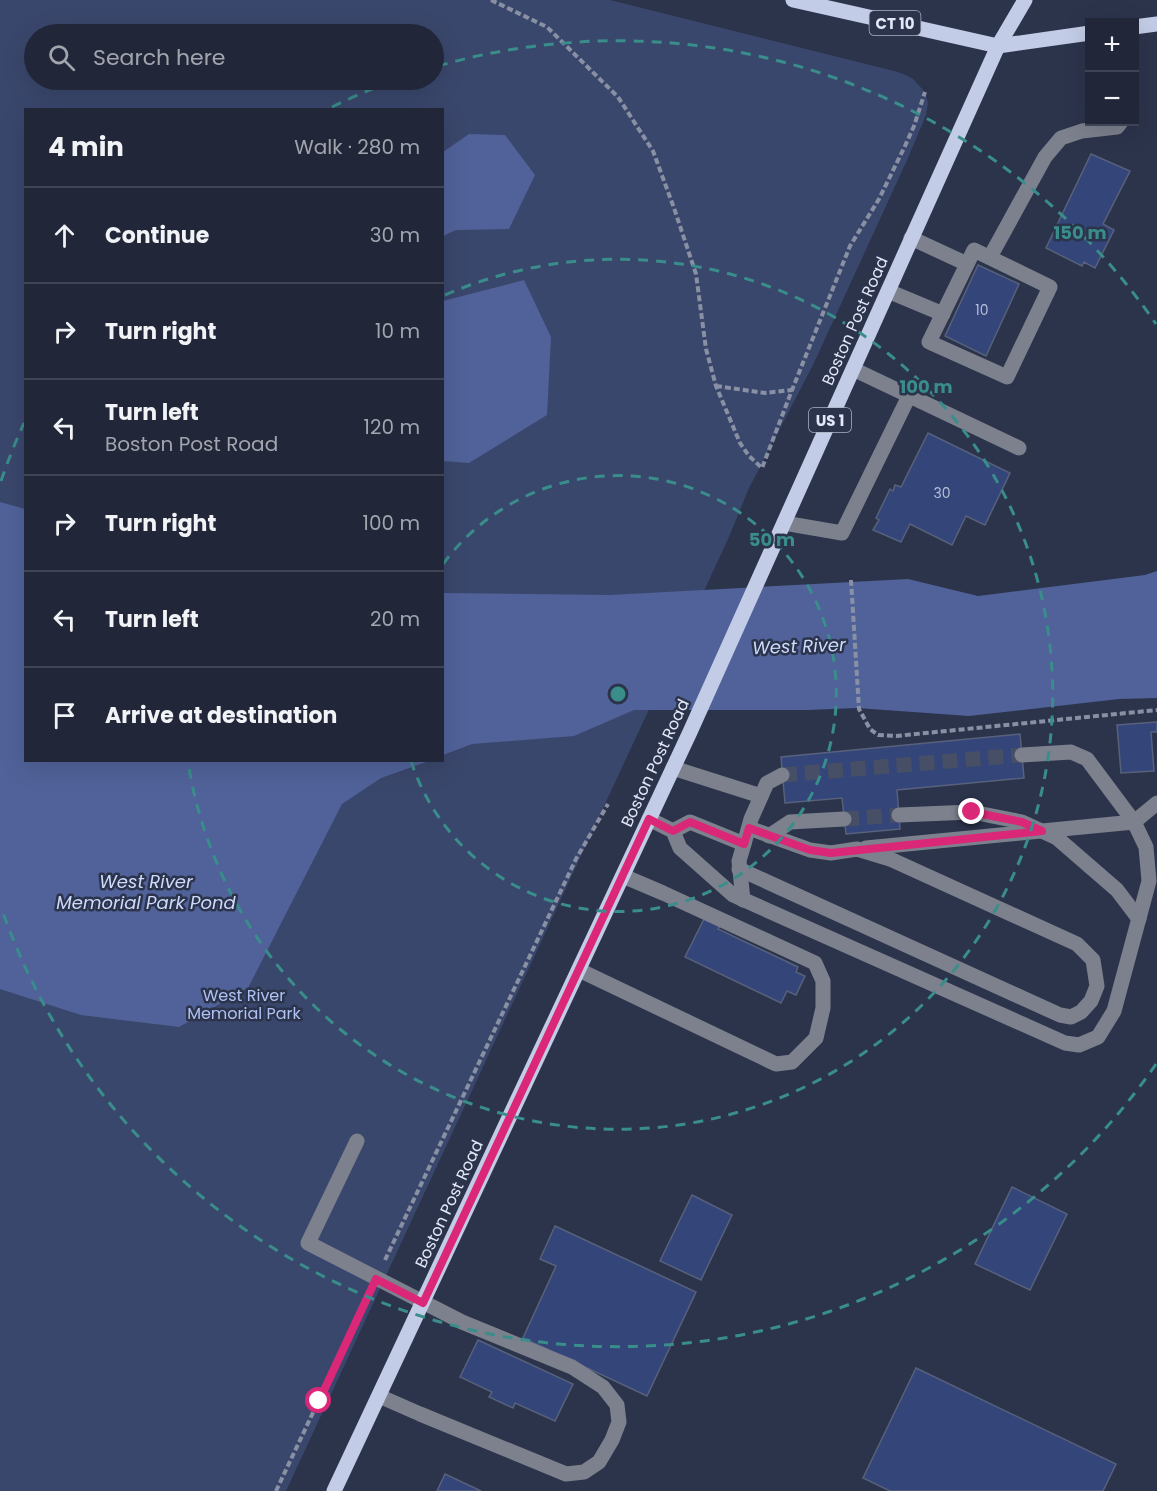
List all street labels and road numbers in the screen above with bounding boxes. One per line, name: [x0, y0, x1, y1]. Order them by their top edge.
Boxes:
road number: CT 10: [870, 11, 920, 35]
street label: Boston Post Road: [816, 253, 894, 389]
road number: US 1: [809, 408, 851, 432]
street label: Boston Post Road: [615, 695, 695, 831]
street label: Boston Post Road: [409, 1136, 489, 1272]

